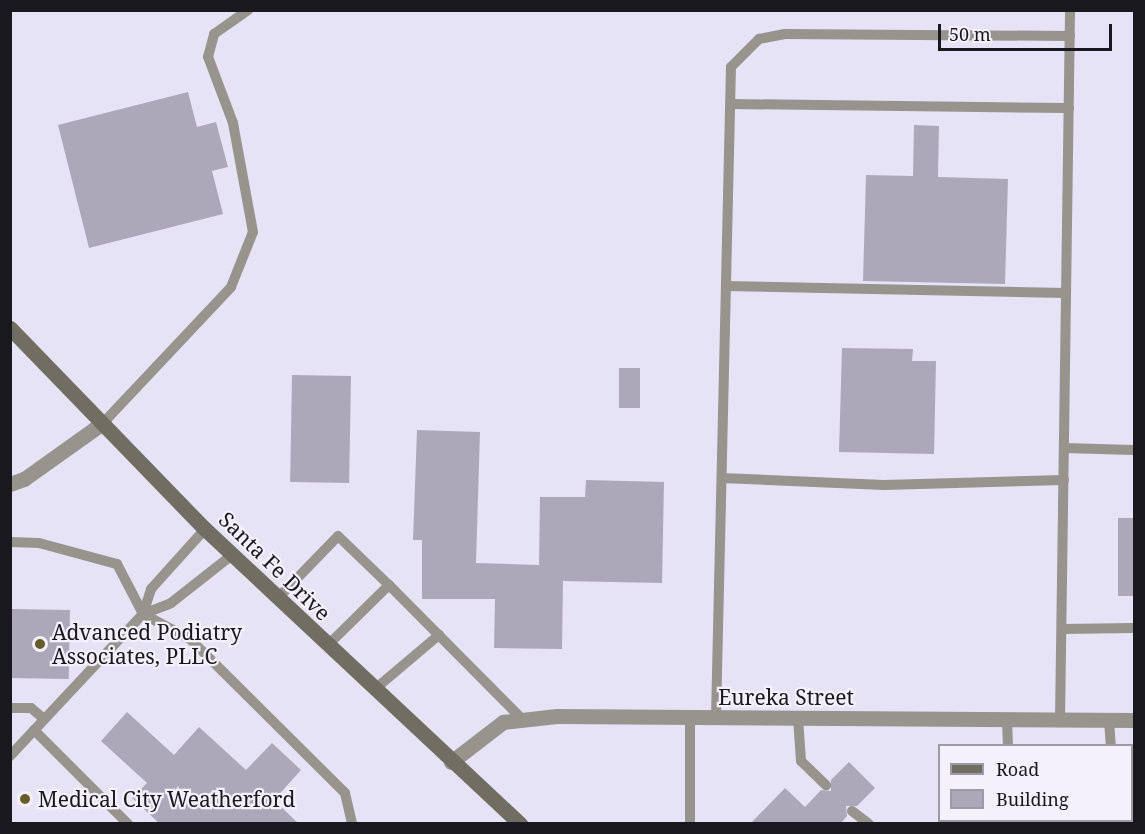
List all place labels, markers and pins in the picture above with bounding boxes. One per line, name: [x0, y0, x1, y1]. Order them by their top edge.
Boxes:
place label: Advanced Podiatry Associates, PLLC: [52, 619, 242, 669]
marker: Advanced Podiatry Associates, PLLC: [33, 637, 47, 651]
place label: Medical City Weatherford: [38, 786, 295, 812]
marker: Medical City Weatherford: [16, 790, 34, 808]

